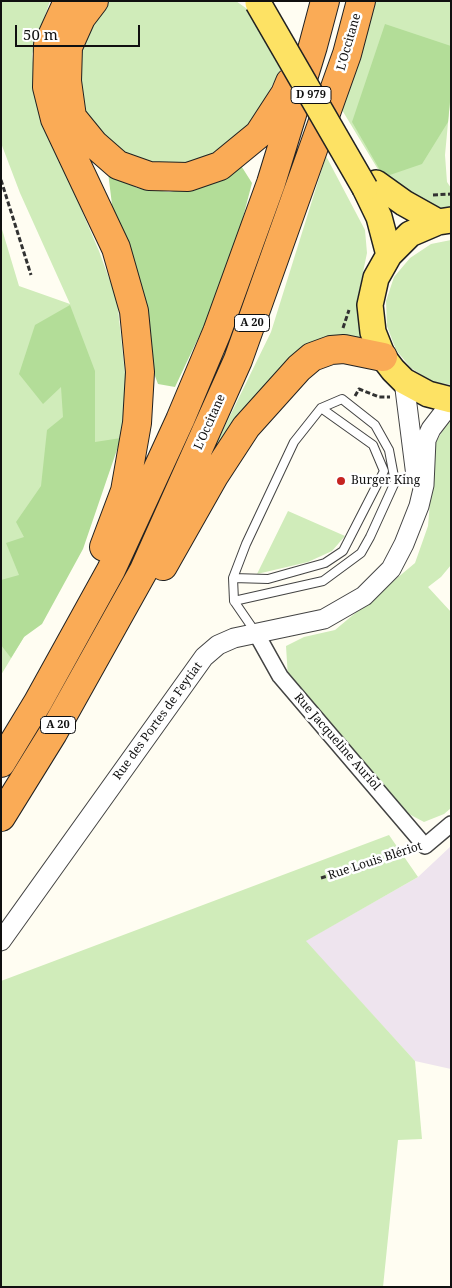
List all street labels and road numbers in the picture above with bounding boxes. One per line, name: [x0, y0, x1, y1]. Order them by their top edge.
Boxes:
street label: L'Occitane: [334, 12, 364, 72]
road number: D 979: [291, 86, 331, 104]
road number: A 20: [234, 314, 270, 332]
street label: L'Occitane: [191, 392, 229, 452]
street label: Rue des Portes de Feytiat: [110, 659, 206, 783]
street label: Rue Jacqueline Auriol: [291, 690, 383, 794]
road number: A 20: [40, 716, 76, 734]
street label: Rue Louis Blériot: [326, 839, 424, 883]

